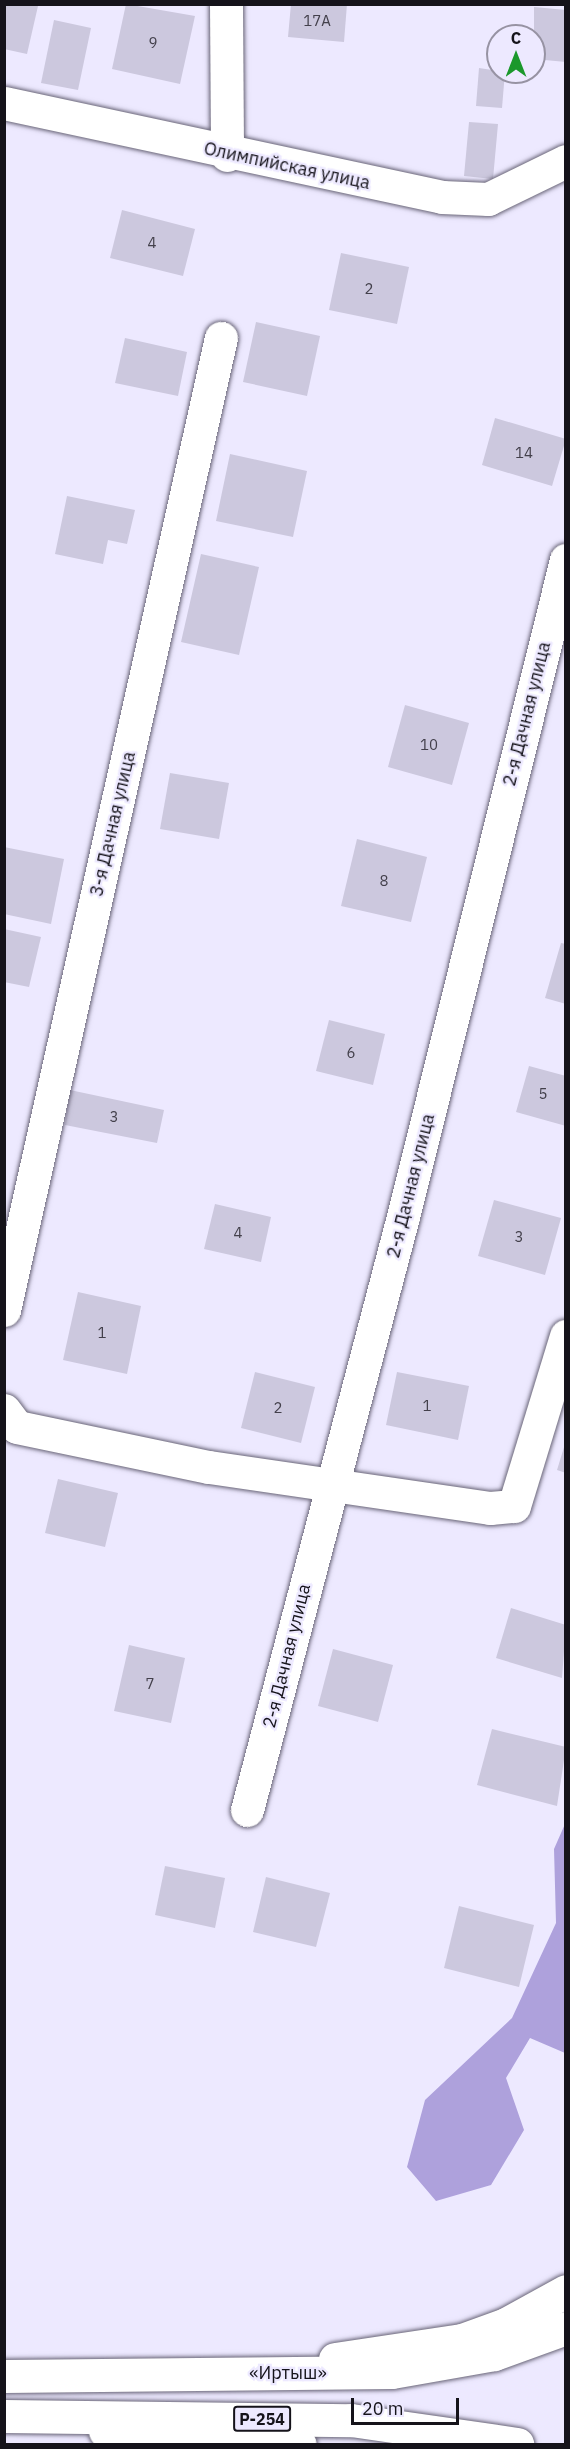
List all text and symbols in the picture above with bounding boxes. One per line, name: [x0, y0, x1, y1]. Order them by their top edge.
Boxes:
house number: 17А: [303, 12, 331, 30]
north arrow: [486, 24, 546, 84]
text: С: [511, 28, 521, 48]
house number: 9: [149, 34, 157, 52]
street label: Олимпийская улица: [202, 138, 372, 194]
house number: 4: [148, 234, 156, 252]
house number: 2: [365, 280, 373, 298]
house number: 14: [515, 444, 533, 462]
street label: 2-я Дачная улица: [499, 640, 555, 788]
house number: 10: [420, 736, 438, 754]
street label: 3-я Дачная улица: [86, 750, 140, 898]
house number: 8: [380, 872, 388, 890]
house number: 6: [347, 1044, 355, 1062]
house number: 5: [539, 1085, 547, 1103]
house number: 3: [110, 1108, 118, 1126]
street label: 2-я Дачная улица: [383, 1112, 439, 1260]
house number: 4: [234, 1224, 242, 1242]
house number: 3: [515, 1228, 523, 1246]
house number: 1: [98, 1324, 106, 1342]
house number: 1: [423, 1397, 431, 1415]
house number: 2: [274, 1399, 282, 1417]
street label: 2-я Дачная улица: [259, 1582, 315, 1730]
house number: 7: [146, 1675, 154, 1693]
street label: «Иртыш»: [249, 2362, 327, 2384]
scale bar: [354, 2386, 462, 2424]
text: 20 m: [362, 2397, 404, 2420]
road number: Р-254: [232, 2406, 292, 2432]

